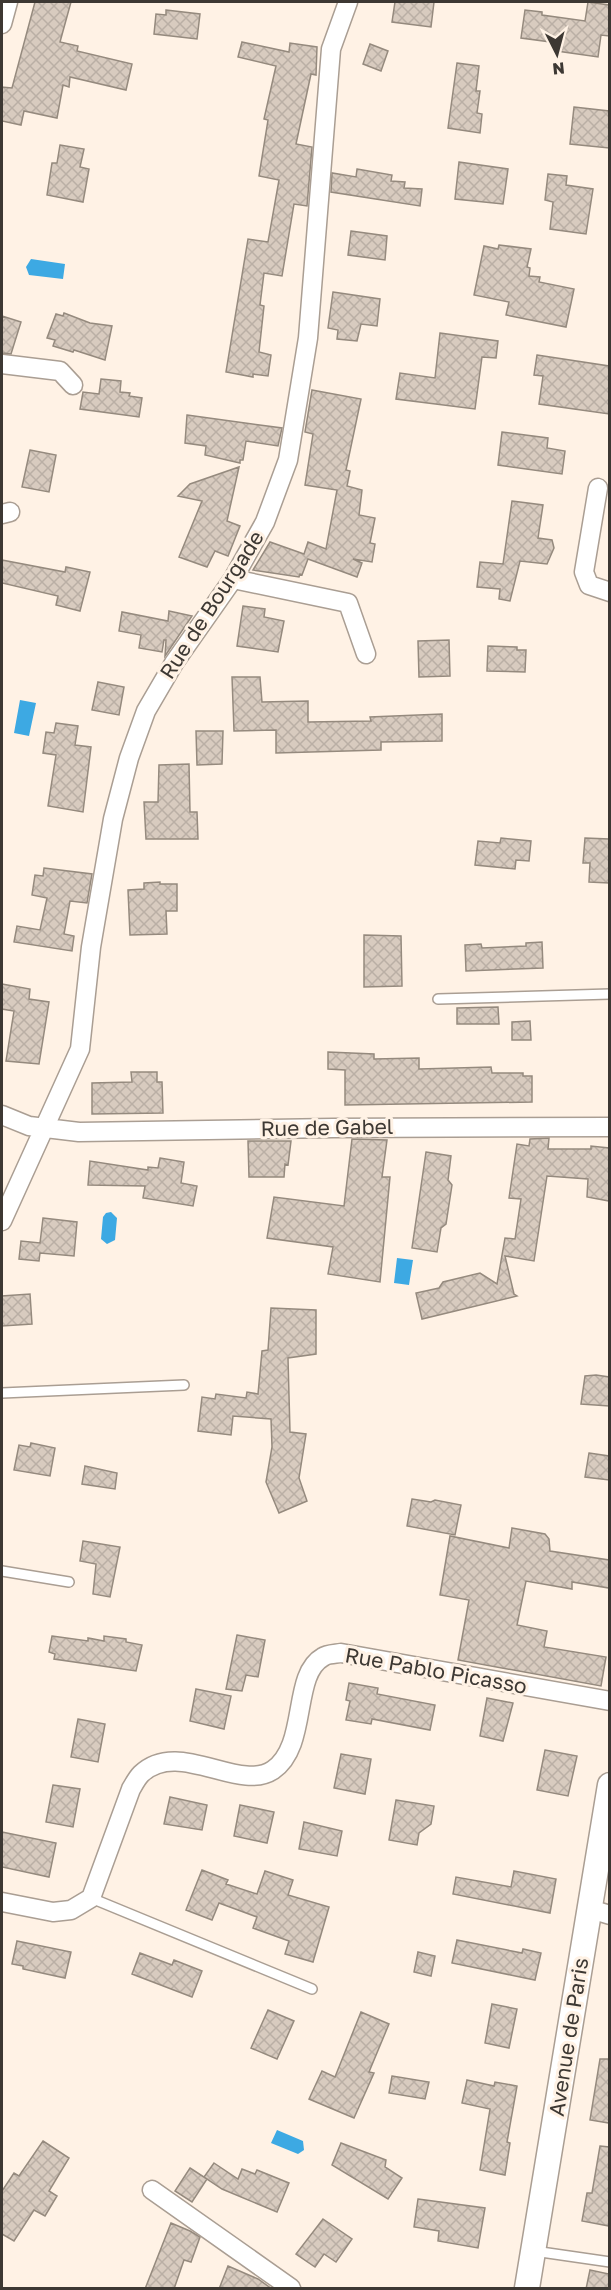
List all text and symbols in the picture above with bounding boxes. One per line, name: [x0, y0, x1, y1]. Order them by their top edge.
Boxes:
north arrow: [527, 24, 587, 84]
text: N: [551, 58, 566, 79]
street label: Rue de Bourgade: [154, 525, 269, 683]
street label: Rue de Gabel: [260, 1113, 394, 1141]
street label: Rue Pablo Picasso: [343, 1641, 529, 1699]
street label: Avenue de Paris: [543, 1956, 593, 2118]

